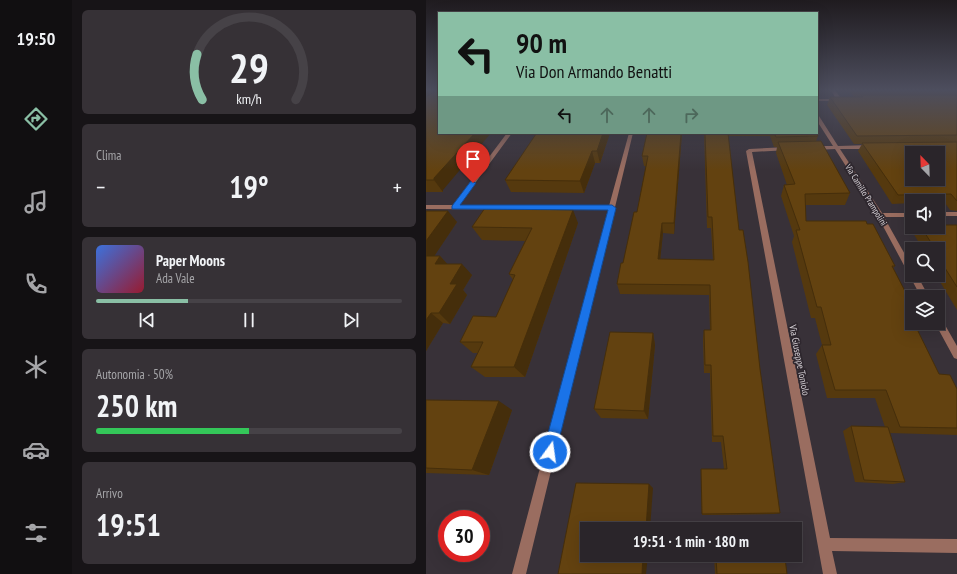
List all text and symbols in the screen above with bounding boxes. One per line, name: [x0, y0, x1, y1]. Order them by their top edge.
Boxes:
text: 90 m: [516, 24, 567, 61]
text: 19:50: [17, 27, 55, 50]
icon: left: [450, 28, 502, 80]
text: 29: [229, 41, 269, 94]
text: Via Don Armando Benatti: [516, 60, 672, 83]
text: km/h: [236, 89, 262, 108]
icon: left: [554, 104, 576, 126]
icon: ahead: [596, 104, 618, 126]
icon: ahead: [638, 104, 660, 126]
icon: right: [680, 104, 702, 126]
icon: directions: [22, 105, 50, 133]
pin: [456, 142, 490, 183]
north arrow: [905, 146, 945, 186]
map controls: [905, 146, 945, 330]
text: Clima: [96, 147, 121, 164]
icon: arrive: [462, 148, 484, 170]
street label: Via Camillo Prampolini: [843, 161, 890, 228]
text: 19°: [229, 167, 269, 206]
text: −: [96, 173, 105, 201]
text: +: [393, 173, 402, 201]
icon: music: [22, 188, 50, 216]
button: sound: [905, 194, 945, 234]
button: search: [905, 242, 945, 282]
text: Paper Moons: [156, 251, 225, 270]
icon: phone: [22, 270, 50, 298]
text: Ada Vale: [156, 270, 195, 287]
button: layers: [905, 290, 945, 330]
icon: previous: [136, 309, 158, 331]
icon: pause: [238, 309, 260, 331]
icon: next: [340, 309, 362, 331]
street label: Via Giuseppe Toniolo: [786, 323, 813, 397]
icon: climate: [22, 353, 50, 381]
text: Autonomia · 50%: [96, 366, 173, 383]
text: 250 km: [96, 386, 177, 425]
position arrow: [529, 431, 571, 473]
icon: car: [22, 436, 50, 464]
text: Arrivo: [96, 485, 123, 502]
text: 19:51: [96, 505, 161, 544]
speed limit sign: 30: [438, 510, 490, 562]
icon: filters: [22, 519, 50, 547]
text: 19:51 · 1 min · 180 m: [633, 532, 749, 551]

